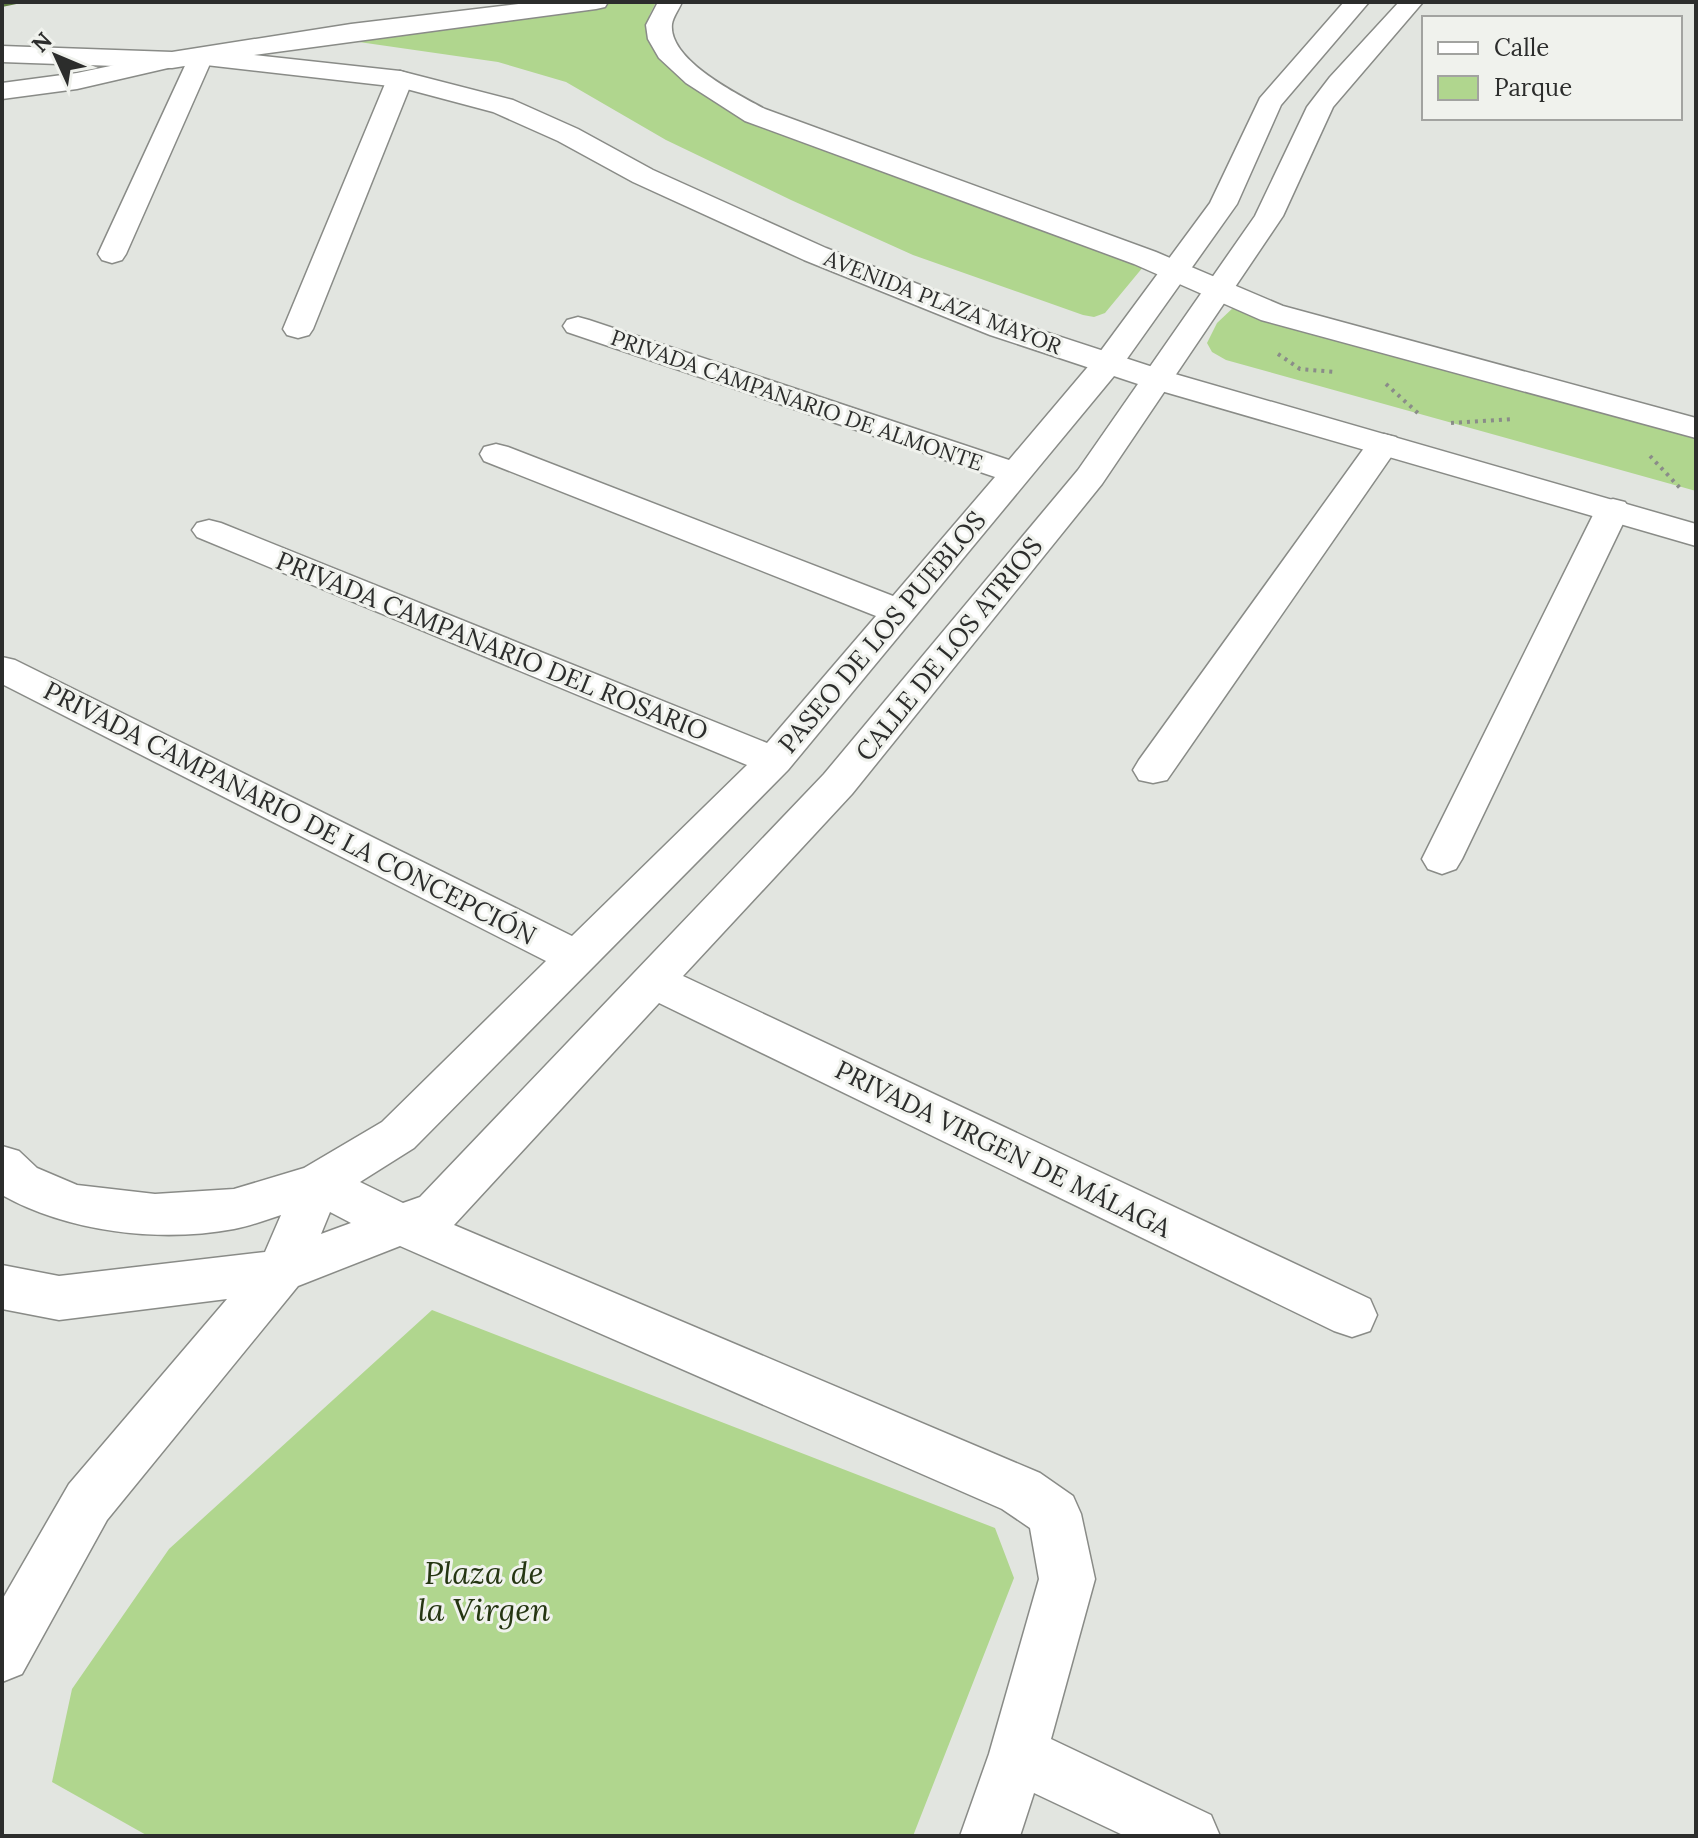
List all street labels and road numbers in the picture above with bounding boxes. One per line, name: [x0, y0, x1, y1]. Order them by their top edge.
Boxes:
street label: AVENIDA PLAZA MAYOR: [820, 243, 1066, 360]
street label: PRIVADA CAMPANARIO DE ALMONTE: [607, 323, 987, 477]
street label: PASEO DE LOS PUEBLOS: [771, 504, 993, 759]
street label: CALLE DE LOS ATRIOS: [848, 530, 1049, 767]
street label: PRIVADA CAMPANARIO DEL ROSARIO: [271, 544, 713, 748]
street label: PRIVADA CAMPANARIO DE LA CONCEPCIÓN: [38, 673, 542, 952]
street label: PRIVADA VIRGEN DE MÁLAGA: [830, 1053, 1177, 1245]

